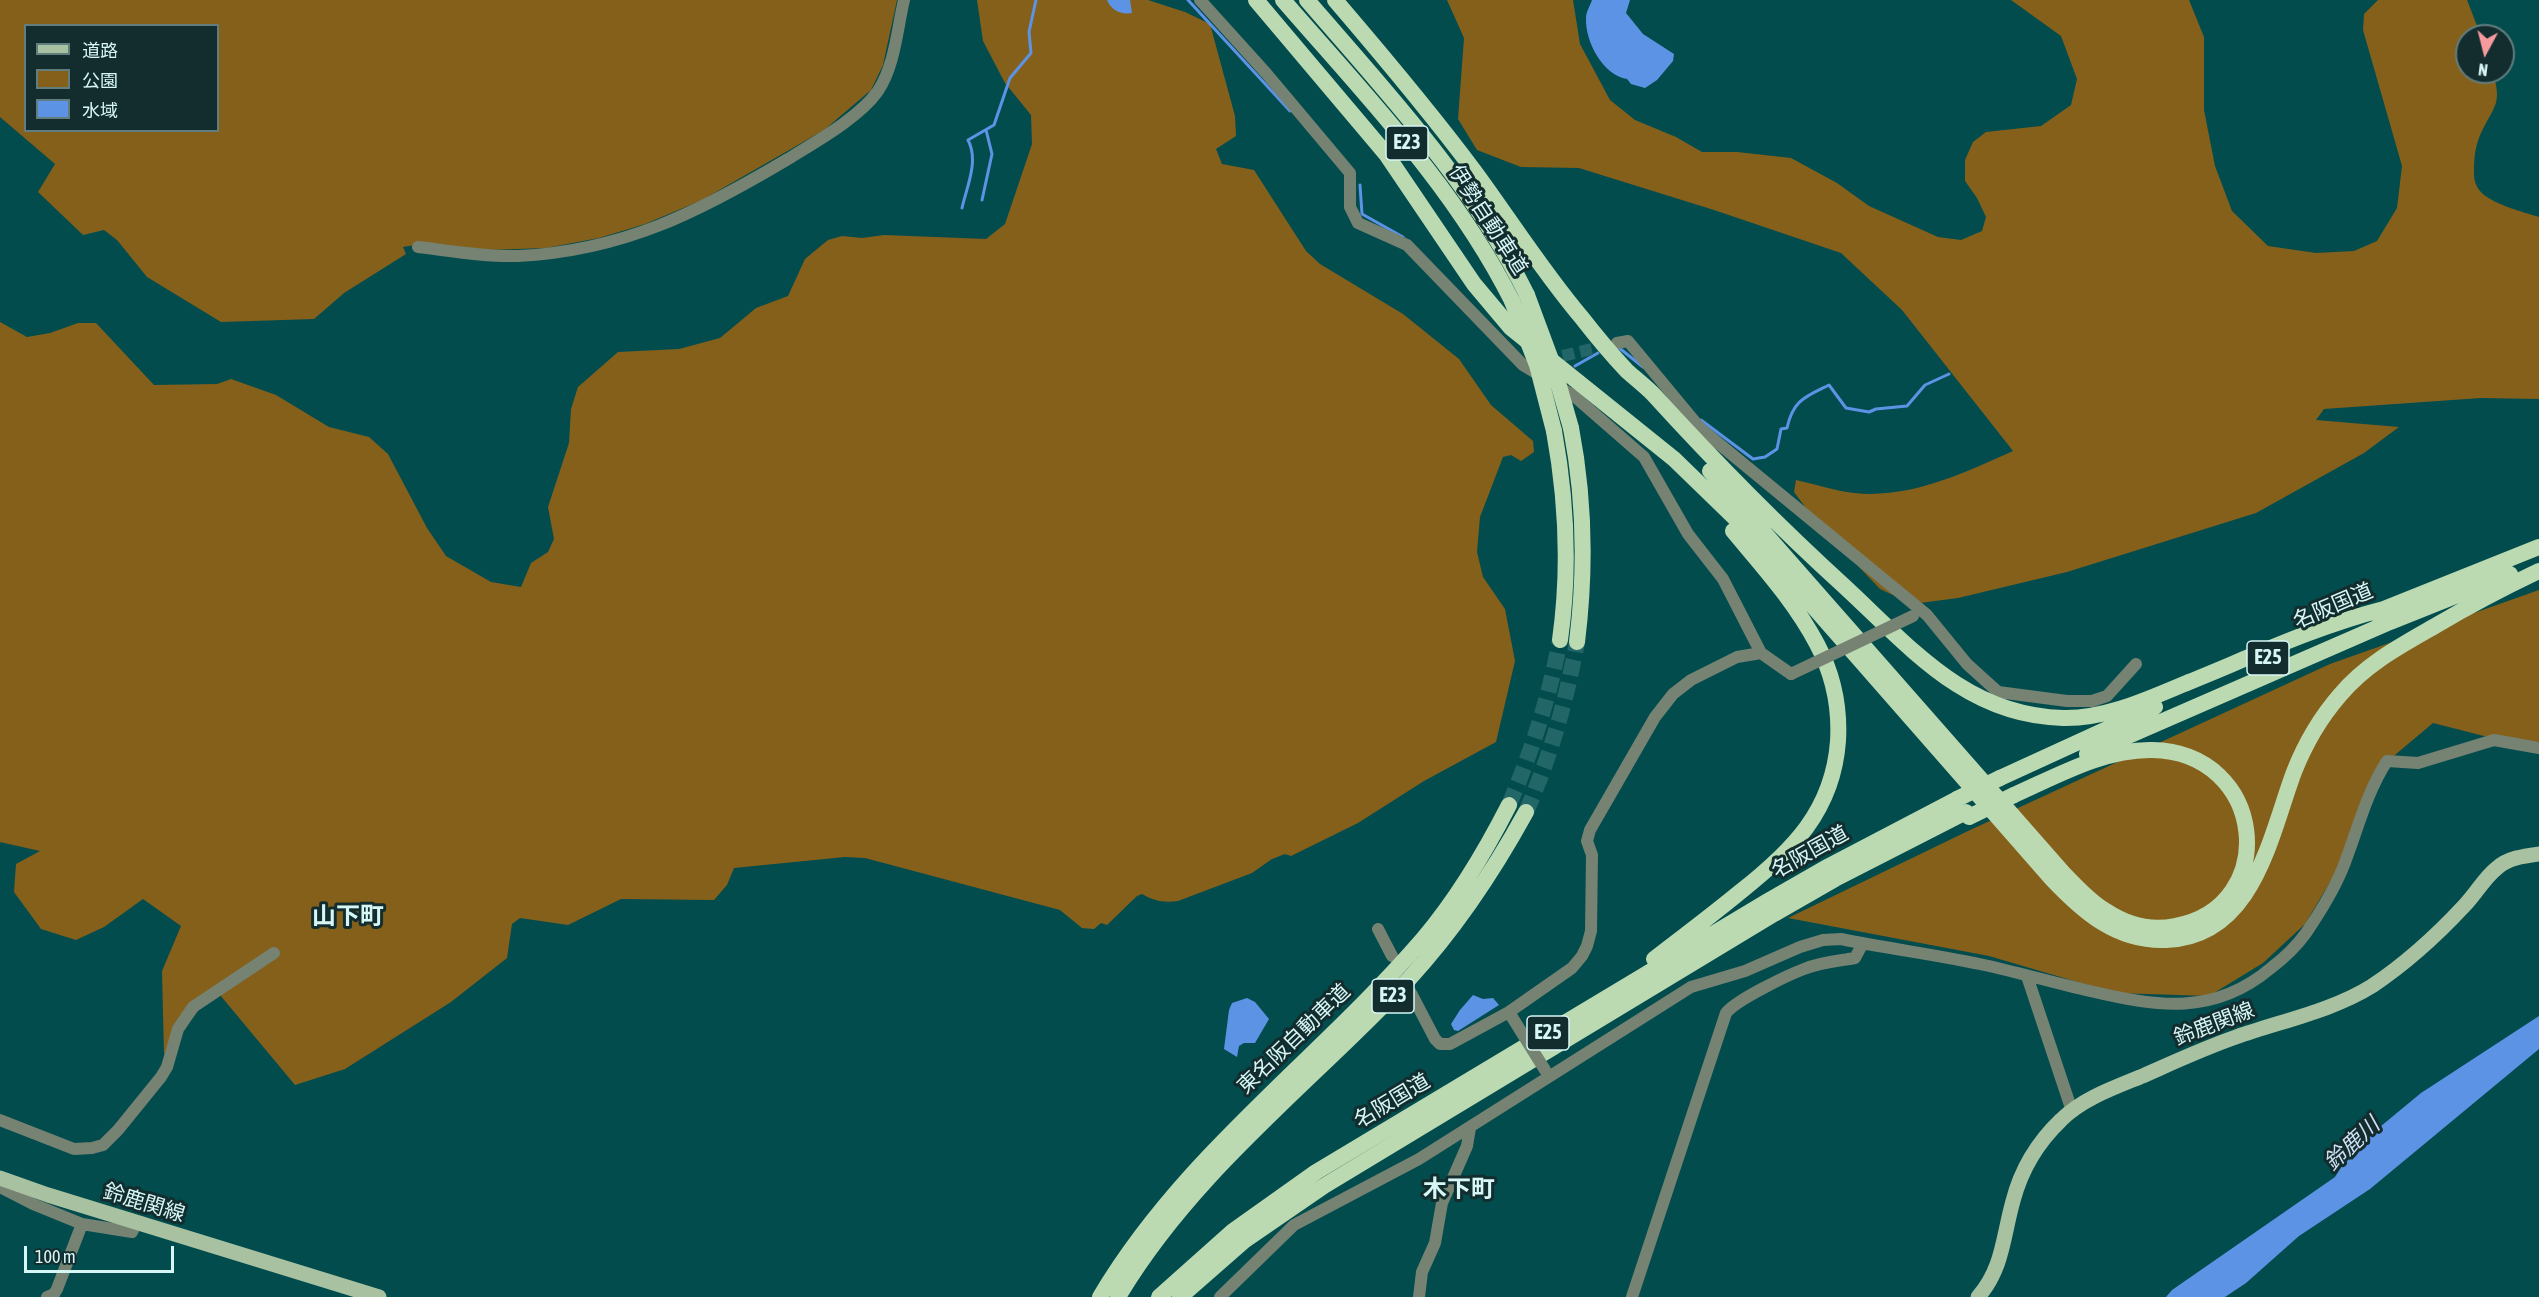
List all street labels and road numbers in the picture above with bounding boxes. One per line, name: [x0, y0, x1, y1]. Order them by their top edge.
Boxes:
road number: E23: [1386, 126, 1428, 160]
street label: 伊勢自動車道: [1443, 160, 1533, 280]
street label: 名阪国道: [2289, 578, 2377, 634]
road number: E25: [2247, 641, 2289, 675]
street label: 名阪国道: [1767, 821, 1853, 883]
street label: 東名阪自動車道: [1232, 979, 1356, 1099]
road number: E23: [1372, 979, 1414, 1013]
street label: 鈴鹿関線: [2170, 997, 2258, 1051]
road number: E25: [1527, 1016, 1569, 1050]
street label: 名阪国道: [1350, 1069, 1434, 1133]
street label: 鈴鹿関線: [100, 1179, 188, 1227]

